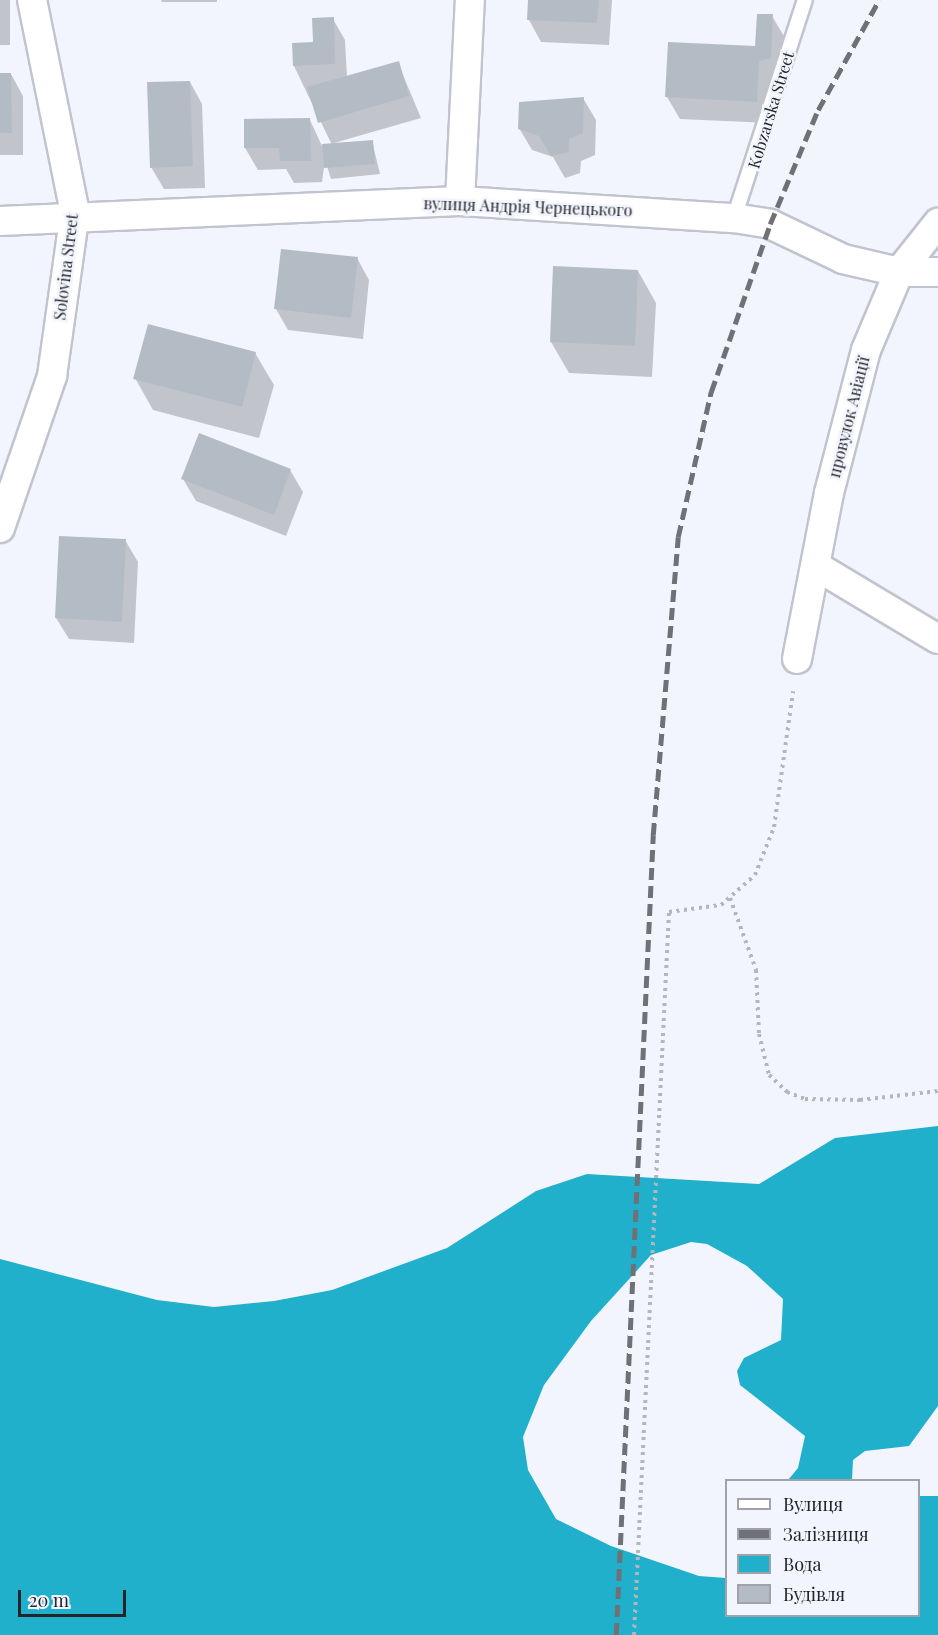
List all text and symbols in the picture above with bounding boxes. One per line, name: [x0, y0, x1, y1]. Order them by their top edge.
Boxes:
street label: Kobzarska Street: [744, 49, 798, 171]
street label: вулиця Андрія Чернецького: [423, 194, 633, 220]
street label: Solovina Street: [50, 213, 82, 321]
street label: провулок Авіації: [825, 354, 873, 480]
legend: [725, 1479, 920, 1617]
text: Вулиця: [783, 1492, 843, 1516]
text: Залізниця: [783, 1522, 869, 1546]
text: Вода: [783, 1552, 821, 1576]
scale bar: [21, 1578, 129, 1616]
text: Будівля: [783, 1582, 845, 1606]
text: 20 m: [29, 1588, 69, 1612]

